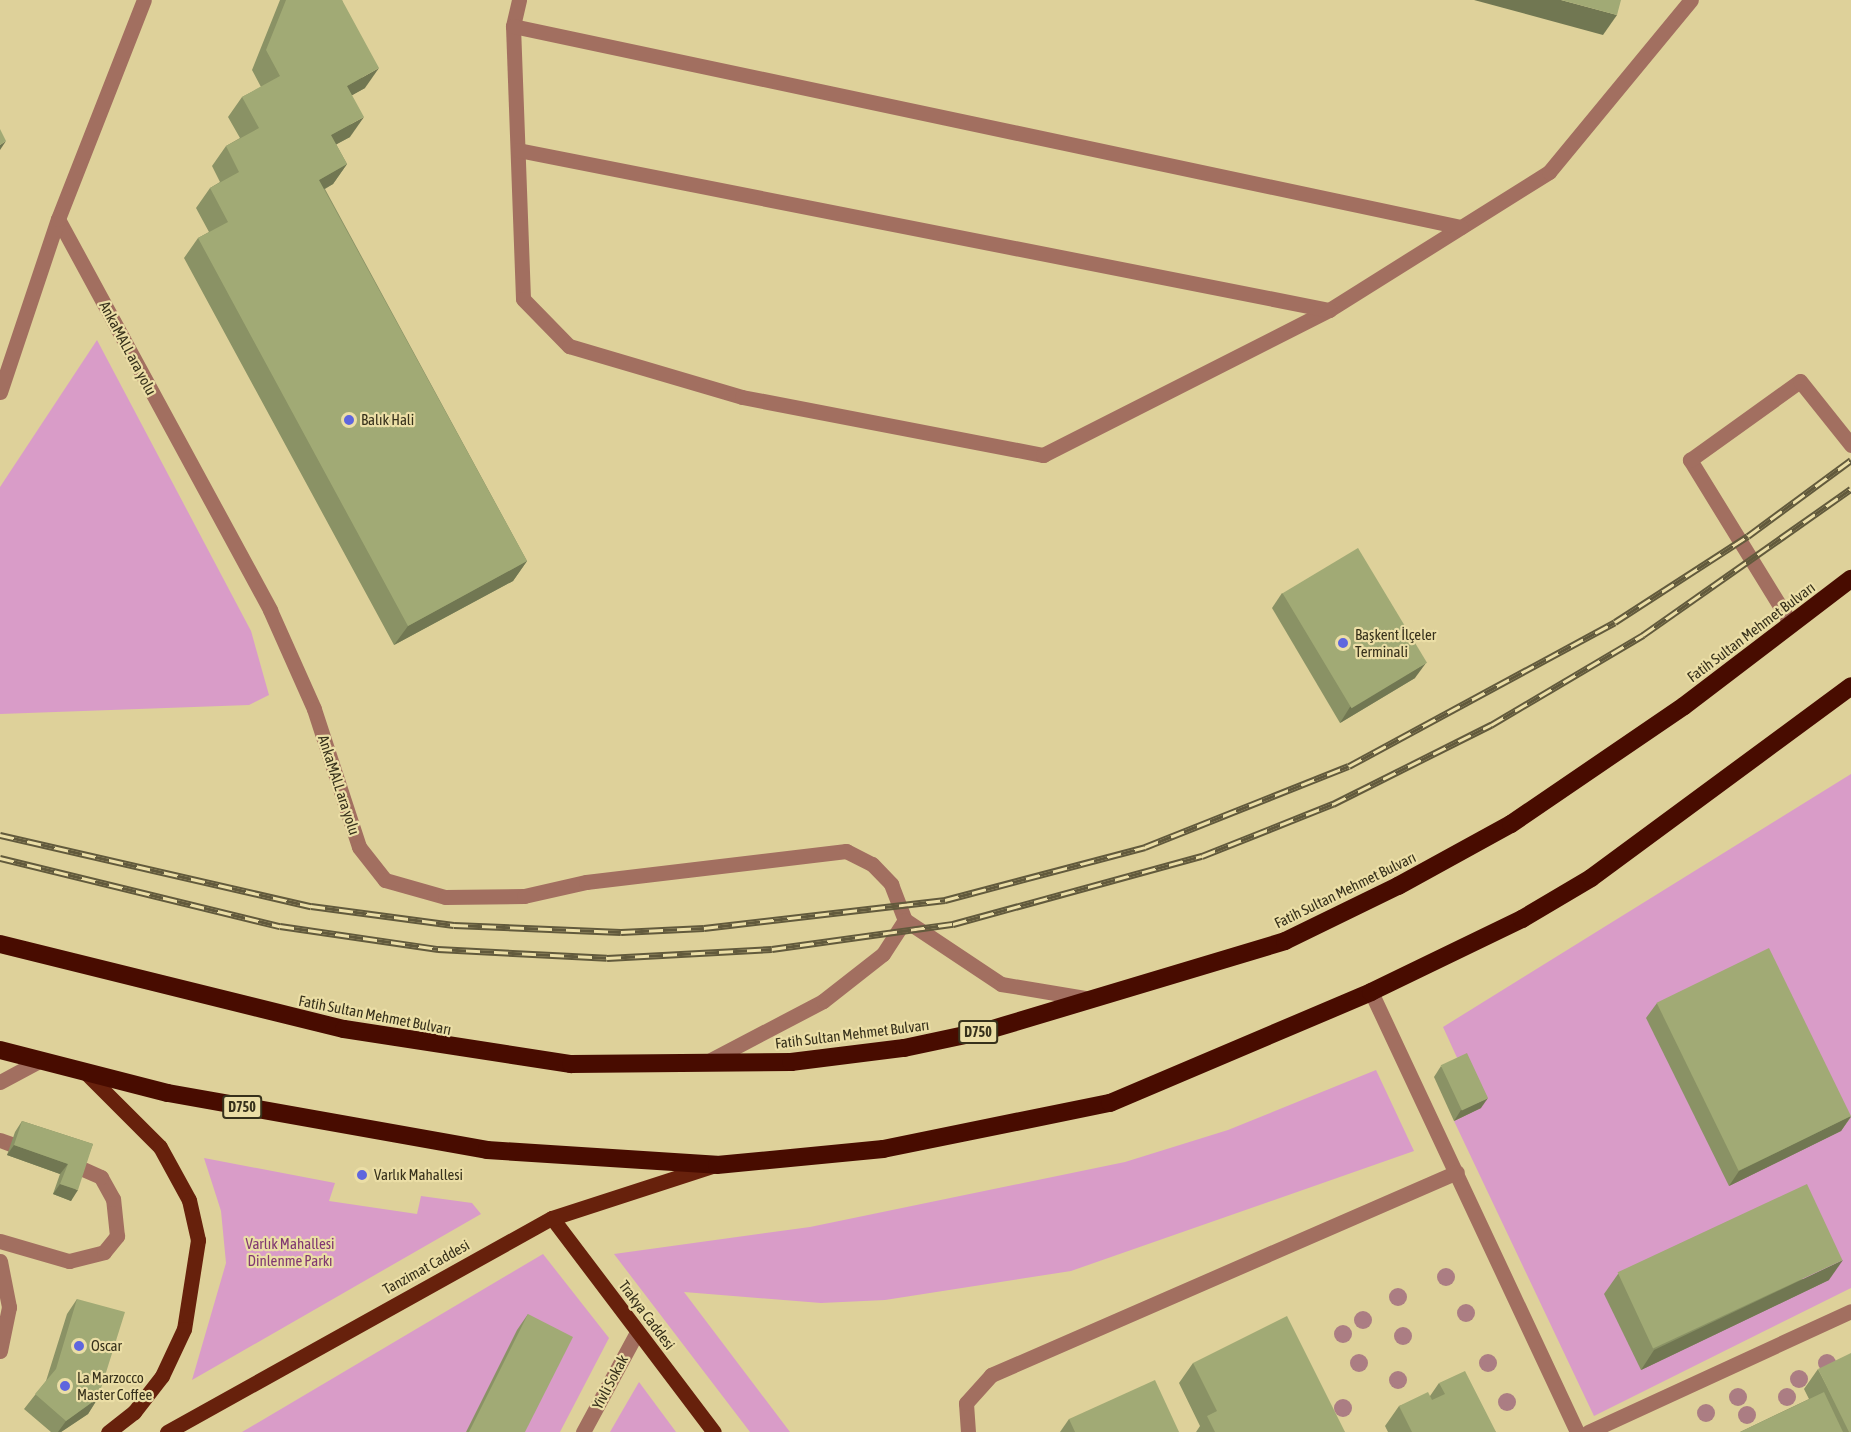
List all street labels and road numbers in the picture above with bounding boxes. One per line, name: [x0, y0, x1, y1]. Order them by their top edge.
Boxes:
street label: AnkaMALL ara yolu: [96, 298, 160, 398]
street label: Fatih Sultan Mehmet Bulvarı: [1684, 578, 1818, 686]
street label: AnkaMALL ara yolu: [314, 733, 364, 837]
street label: Fatih Sultan Mehmet Bulvarı: [1271, 848, 1419, 932]
street label: Fatih Sultan Mehmet Bulvarı: [297, 991, 453, 1039]
street label: Fatih Sultan Mehmet Bulvarı: [774, 1016, 930, 1052]
road number: D750: [957, 1021, 999, 1043]
road number: D750: [221, 1096, 263, 1118]
street label: Tanzimat Caddesi: [380, 1236, 472, 1298]
street label: Trakya Caddesi: [615, 1277, 679, 1353]
street label: Yivli Sokak: [588, 1352, 632, 1412]

